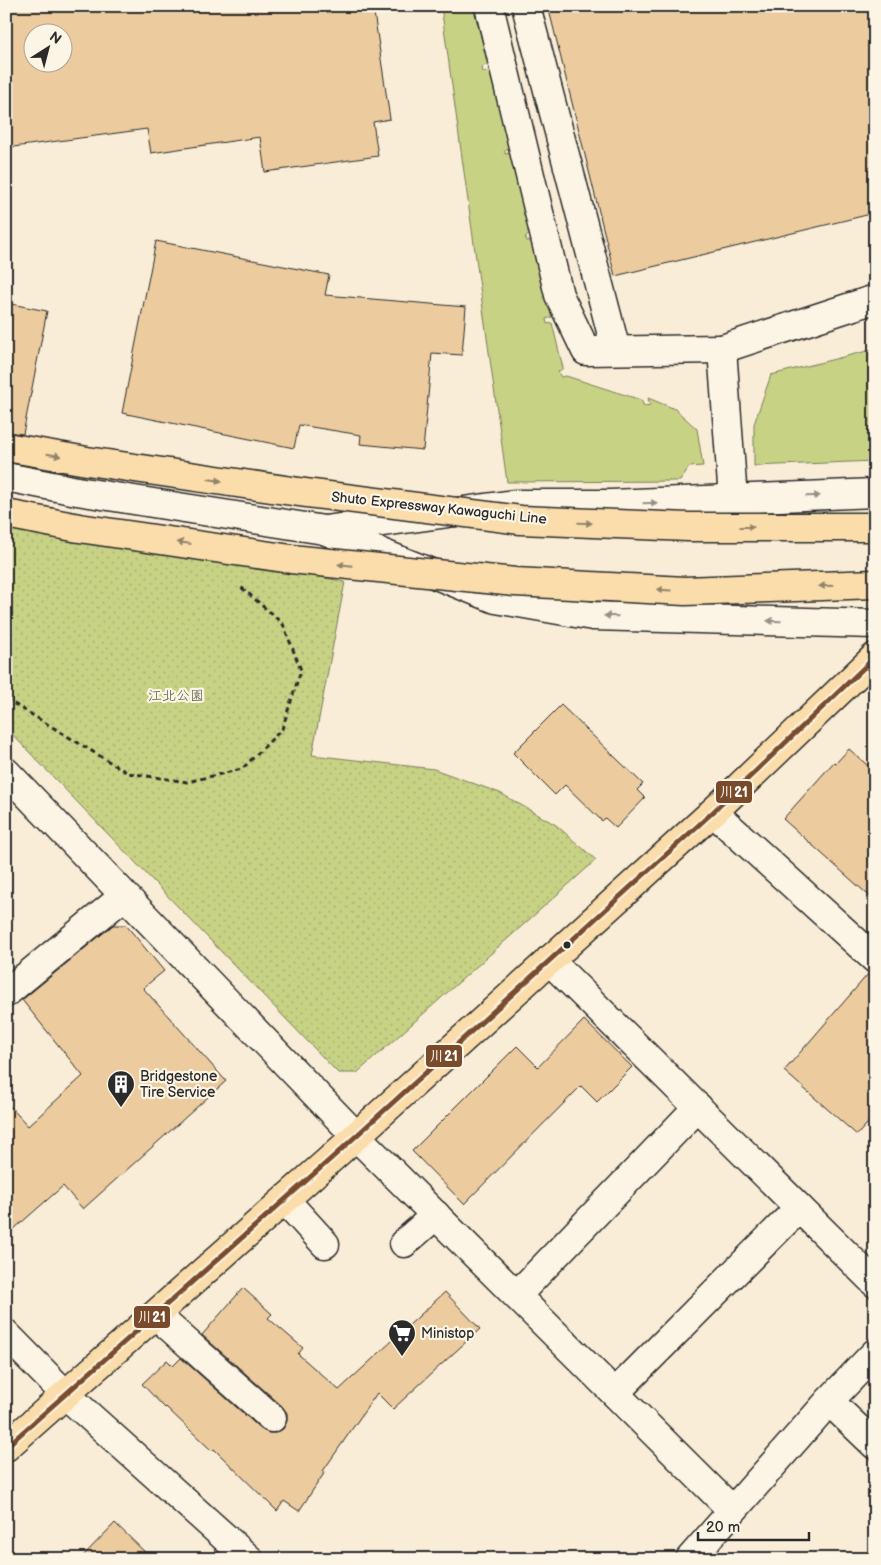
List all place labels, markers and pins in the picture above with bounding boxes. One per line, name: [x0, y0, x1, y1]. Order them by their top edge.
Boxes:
unlabelled marker: [562, 940, 572, 950]
place label: Bridgestone Tire Service: [140, 1068, 217, 1101]
building icon: Bridgestone Tire Service: [106, 1069, 136, 1108]
supermarket icon: Ministop: [387, 1318, 417, 1357]
place label: Ministop: [421, 1325, 474, 1342]

